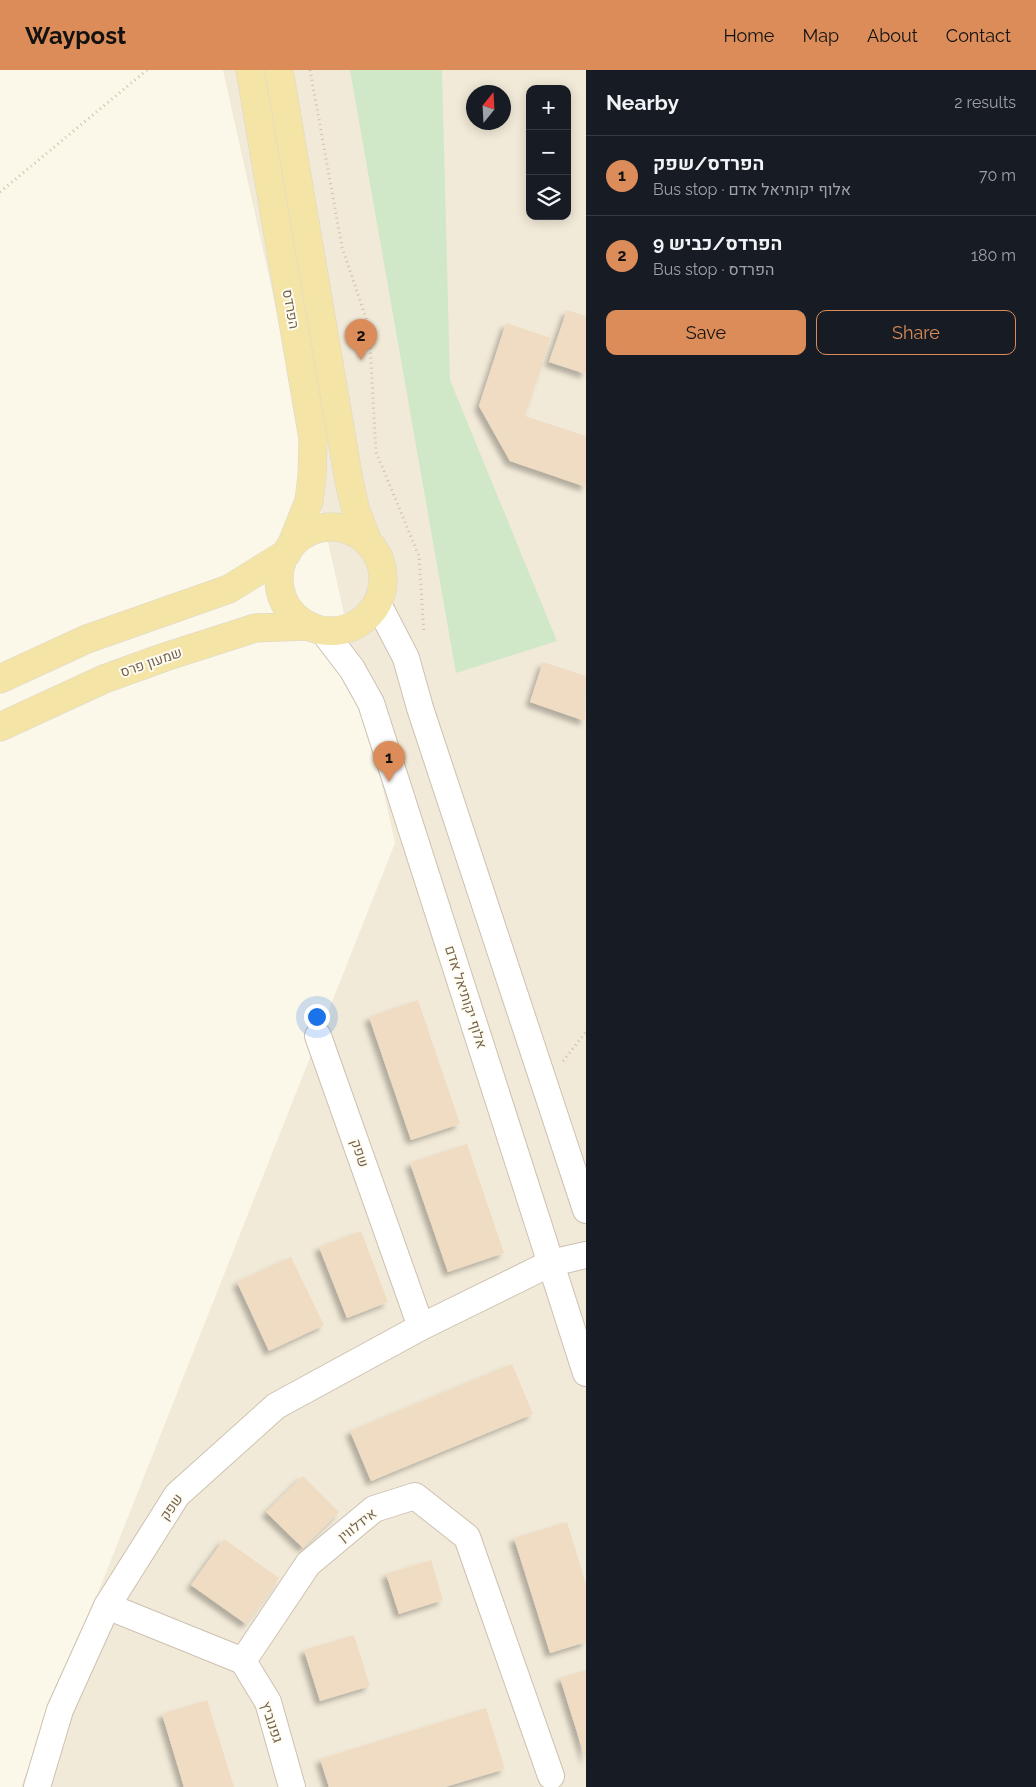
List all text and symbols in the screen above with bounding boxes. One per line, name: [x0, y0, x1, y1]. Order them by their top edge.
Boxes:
text: Waypost: [25, 21, 126, 50]
text: Home: [723, 25, 774, 46]
text: Map: [802, 25, 839, 46]
text: About: [867, 25, 918, 46]
text: Contact: [946, 25, 1011, 46]
north arrow: [466, 85, 511, 130]
map controls: [526, 85, 571, 220]
button: +: [526, 85, 571, 130]
text: Nearby: [606, 90, 679, 115]
text: 2 results: [954, 93, 1016, 112]
button: −: [526, 130, 571, 175]
text: הפרדס/שפק: [653, 152, 764, 174]
text: 1: [618, 166, 626, 185]
text: 70 m: [979, 166, 1016, 185]
button: layers: [526, 175, 571, 220]
text: Bus stop · אלוף יקותיאל אדם: [653, 180, 851, 199]
text: הפרדס/כביש 9: [653, 232, 782, 254]
text: 2: [617, 246, 627, 265]
text: 180 m: [971, 246, 1016, 265]
text: Bus stop · הפרדס: [653, 260, 774, 279]
street label: הפרדס: [280, 288, 302, 330]
button: Save: [606, 310, 806, 355]
button: Share: [816, 310, 1016, 355]
pin: 2: [345, 319, 377, 360]
street label: שמעון פרס: [118, 644, 184, 680]
pin: 1: [373, 741, 405, 782]
street label: אלוף יקותיאל אדם: [442, 944, 490, 1050]
your location: [304, 1004, 330, 1030]
street label: שפק: [348, 1137, 372, 1169]
street label: שפק: [156, 1491, 186, 1523]
street label: אידלווין: [335, 1505, 379, 1545]
street label: גפנוביץ: [258, 1699, 286, 1745]

